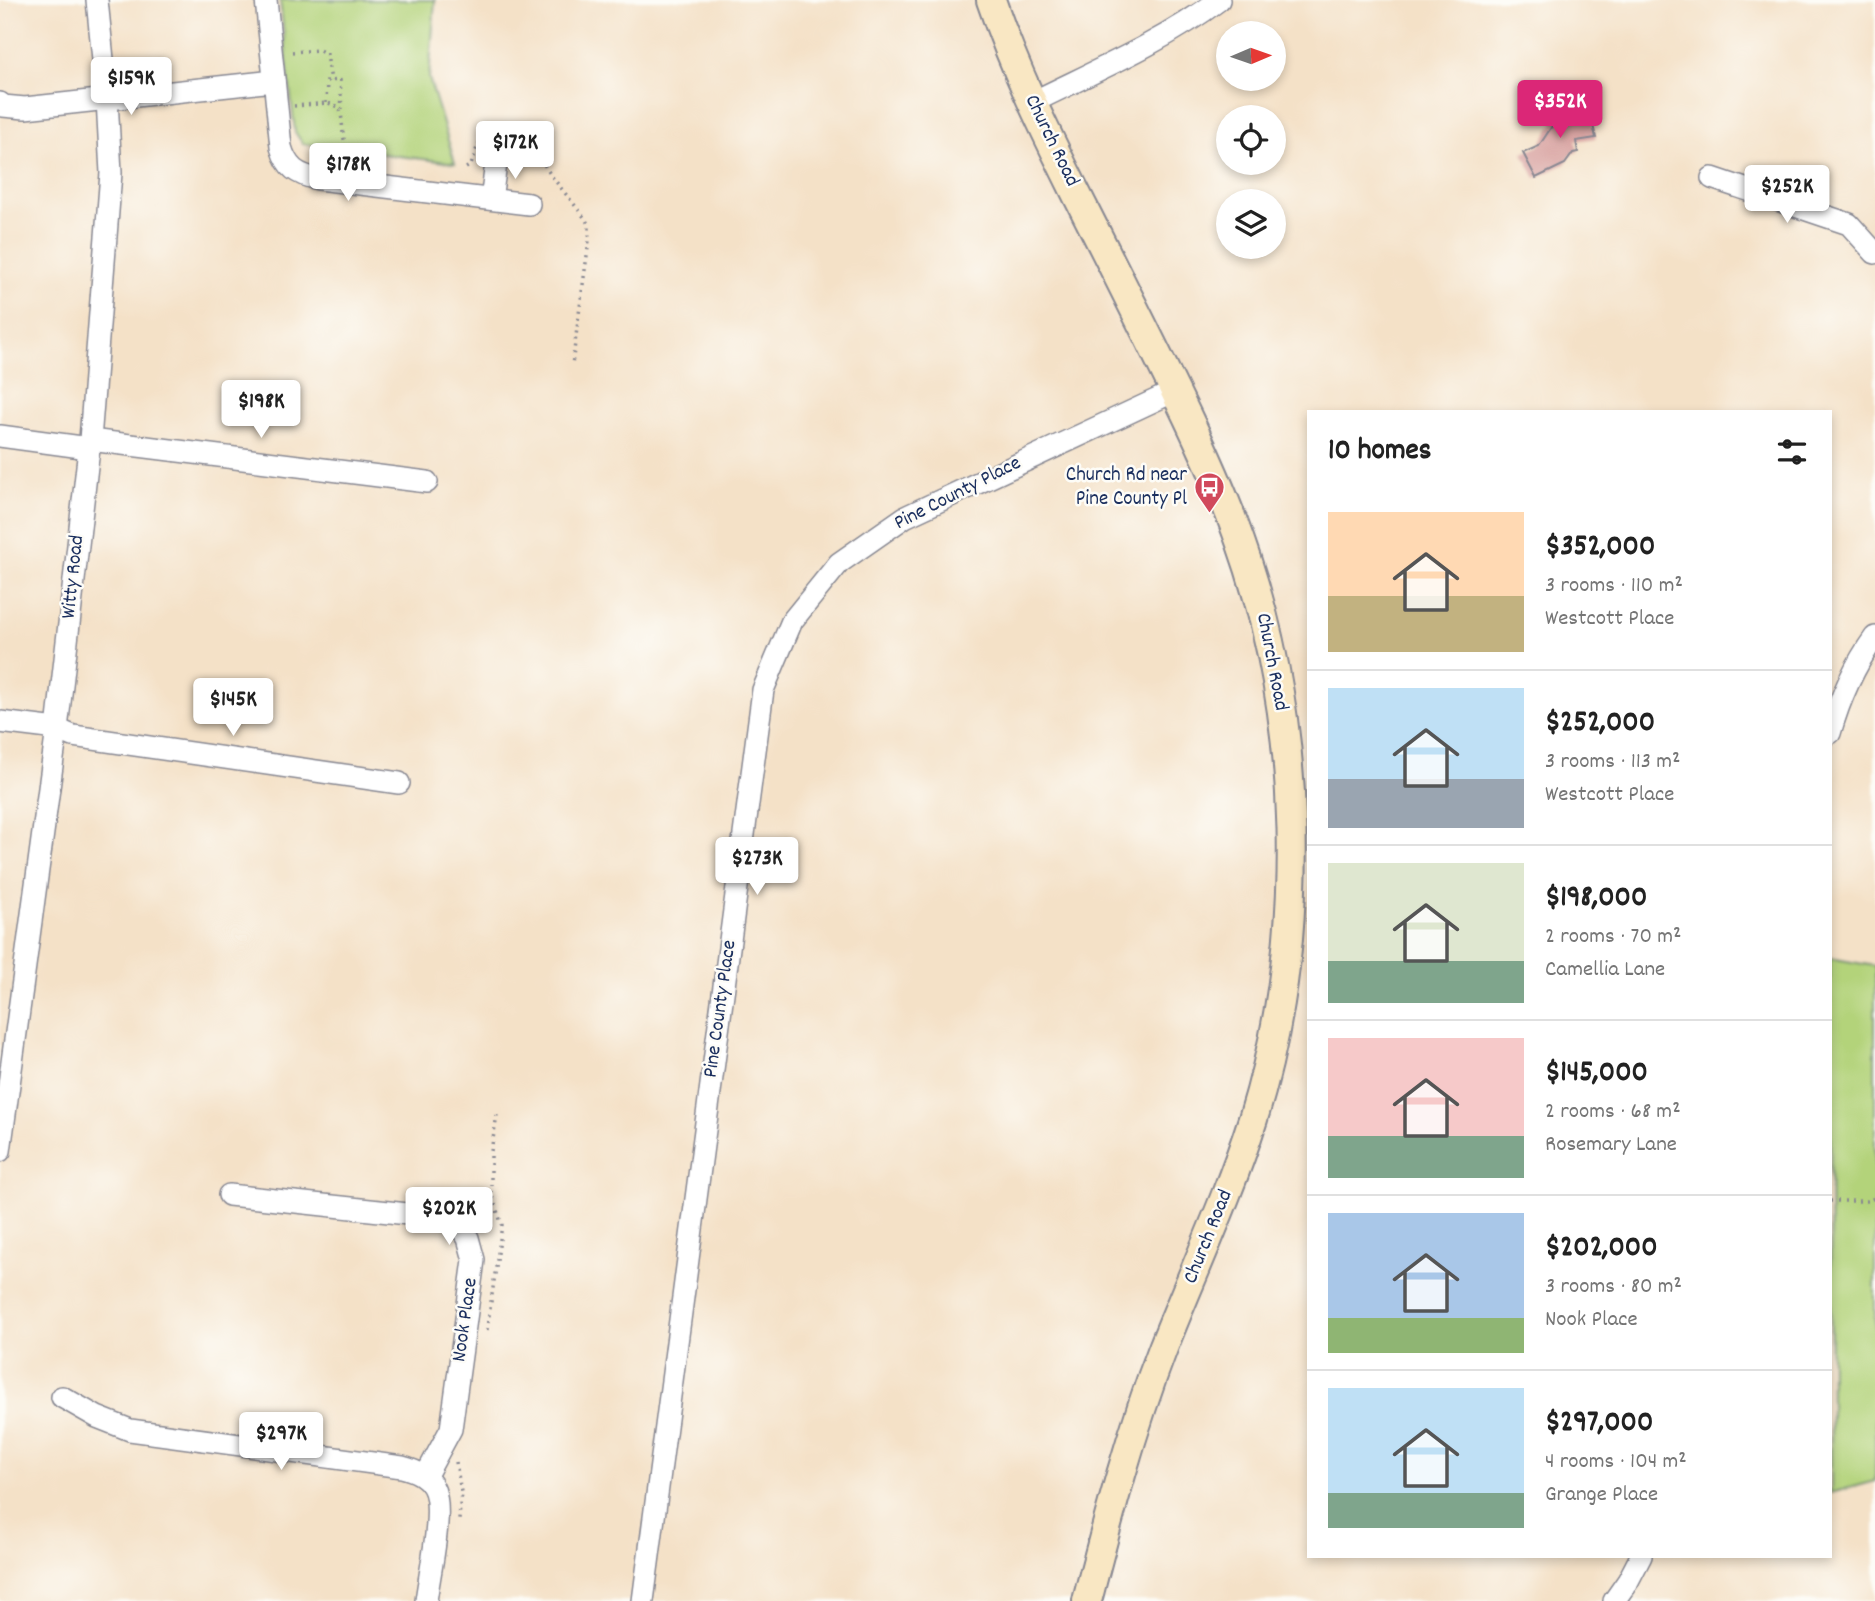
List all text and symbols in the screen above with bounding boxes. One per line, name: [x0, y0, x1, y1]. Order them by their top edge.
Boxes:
north arrow: [1216, 21, 1286, 91]
map controls: [1216, 21, 1286, 259]
pin: $159K: [82, 58, 180, 117]
text: $159K: [107, 63, 155, 96]
pin: $352K: [1511, 80, 1609, 140]
text: $352K: [1533, 86, 1587, 119]
street label: Church Road: [1016, 90, 1086, 192]
button: locate: [1216, 105, 1286, 175]
pin: $172K: [466, 122, 564, 181]
text: $172K: [492, 127, 538, 160]
pin: $178K: [299, 144, 397, 203]
text: $178K: [325, 149, 371, 182]
pin: $252K: [1738, 166, 1836, 225]
text: $252K: [1760, 171, 1814, 204]
button: layers: [1216, 189, 1286, 259]
pin: $198K: [212, 380, 310, 440]
text: $198K: [237, 386, 285, 419]
text: 10 homes: [1328, 431, 1431, 474]
icon: filters: [1773, 433, 1811, 471]
street label: Pine County Place: [889, 449, 1027, 539]
place label: Church Rd near Pine County Pl: [1066, 461, 1187, 515]
bus stop icon: Church Rd near Pine County Pl: [1193, 471, 1227, 515]
text: $352,000: [1545, 527, 1655, 570]
street label: Witty Road: [55, 534, 93, 620]
icon: home: [1384, 540, 1468, 624]
text: 3 rooms · 110 m²: [1545, 570, 1683, 603]
text: Westcott Place: [1545, 603, 1674, 636]
street label: Church Road: [1247, 611, 1295, 713]
pin: $145K: [184, 678, 282, 738]
text: $145K: [209, 684, 257, 717]
text: $252,000: [1545, 703, 1655, 746]
icon: home: [1384, 716, 1468, 800]
text: 3 rooms · 113 m²: [1545, 746, 1681, 779]
text: Westcott Place: [1545, 779, 1674, 812]
pin: $273K: [708, 838, 806, 897]
text: $273K: [731, 843, 783, 876]
text: $198,000: [1545, 878, 1647, 921]
icon: home: [1384, 891, 1468, 975]
text: 2 rooms · 70 m²: [1545, 921, 1681, 954]
street label: Pine County Place: [696, 938, 746, 1080]
text: Camellia Lane: [1545, 954, 1665, 987]
text: $145,000: [1545, 1053, 1648, 1096]
icon: home: [1384, 1066, 1468, 1150]
text: 2 rooms · 68 m²: [1545, 1096, 1681, 1129]
text: Rosemary Lane: [1545, 1129, 1677, 1162]
street label: Church Road: [1177, 1185, 1241, 1289]
pin: $202K: [400, 1188, 498, 1247]
text: $202K: [422, 1193, 476, 1226]
text: $202,000: [1545, 1228, 1658, 1271]
icon: home: [1384, 1241, 1468, 1325]
text: 3 rooms · 80 m²: [1545, 1271, 1682, 1304]
street label: Nook Place: [445, 1276, 487, 1364]
text: Nook Place: [1545, 1304, 1638, 1337]
text: $297,000: [1545, 1403, 1653, 1446]
pin: $297K: [232, 1412, 330, 1472]
icon: home: [1384, 1416, 1468, 1500]
text: $297K: [255, 1418, 307, 1451]
text: 4 rooms · 104 m²: [1545, 1446, 1687, 1479]
text: Grange Place: [1545, 1479, 1658, 1512]

